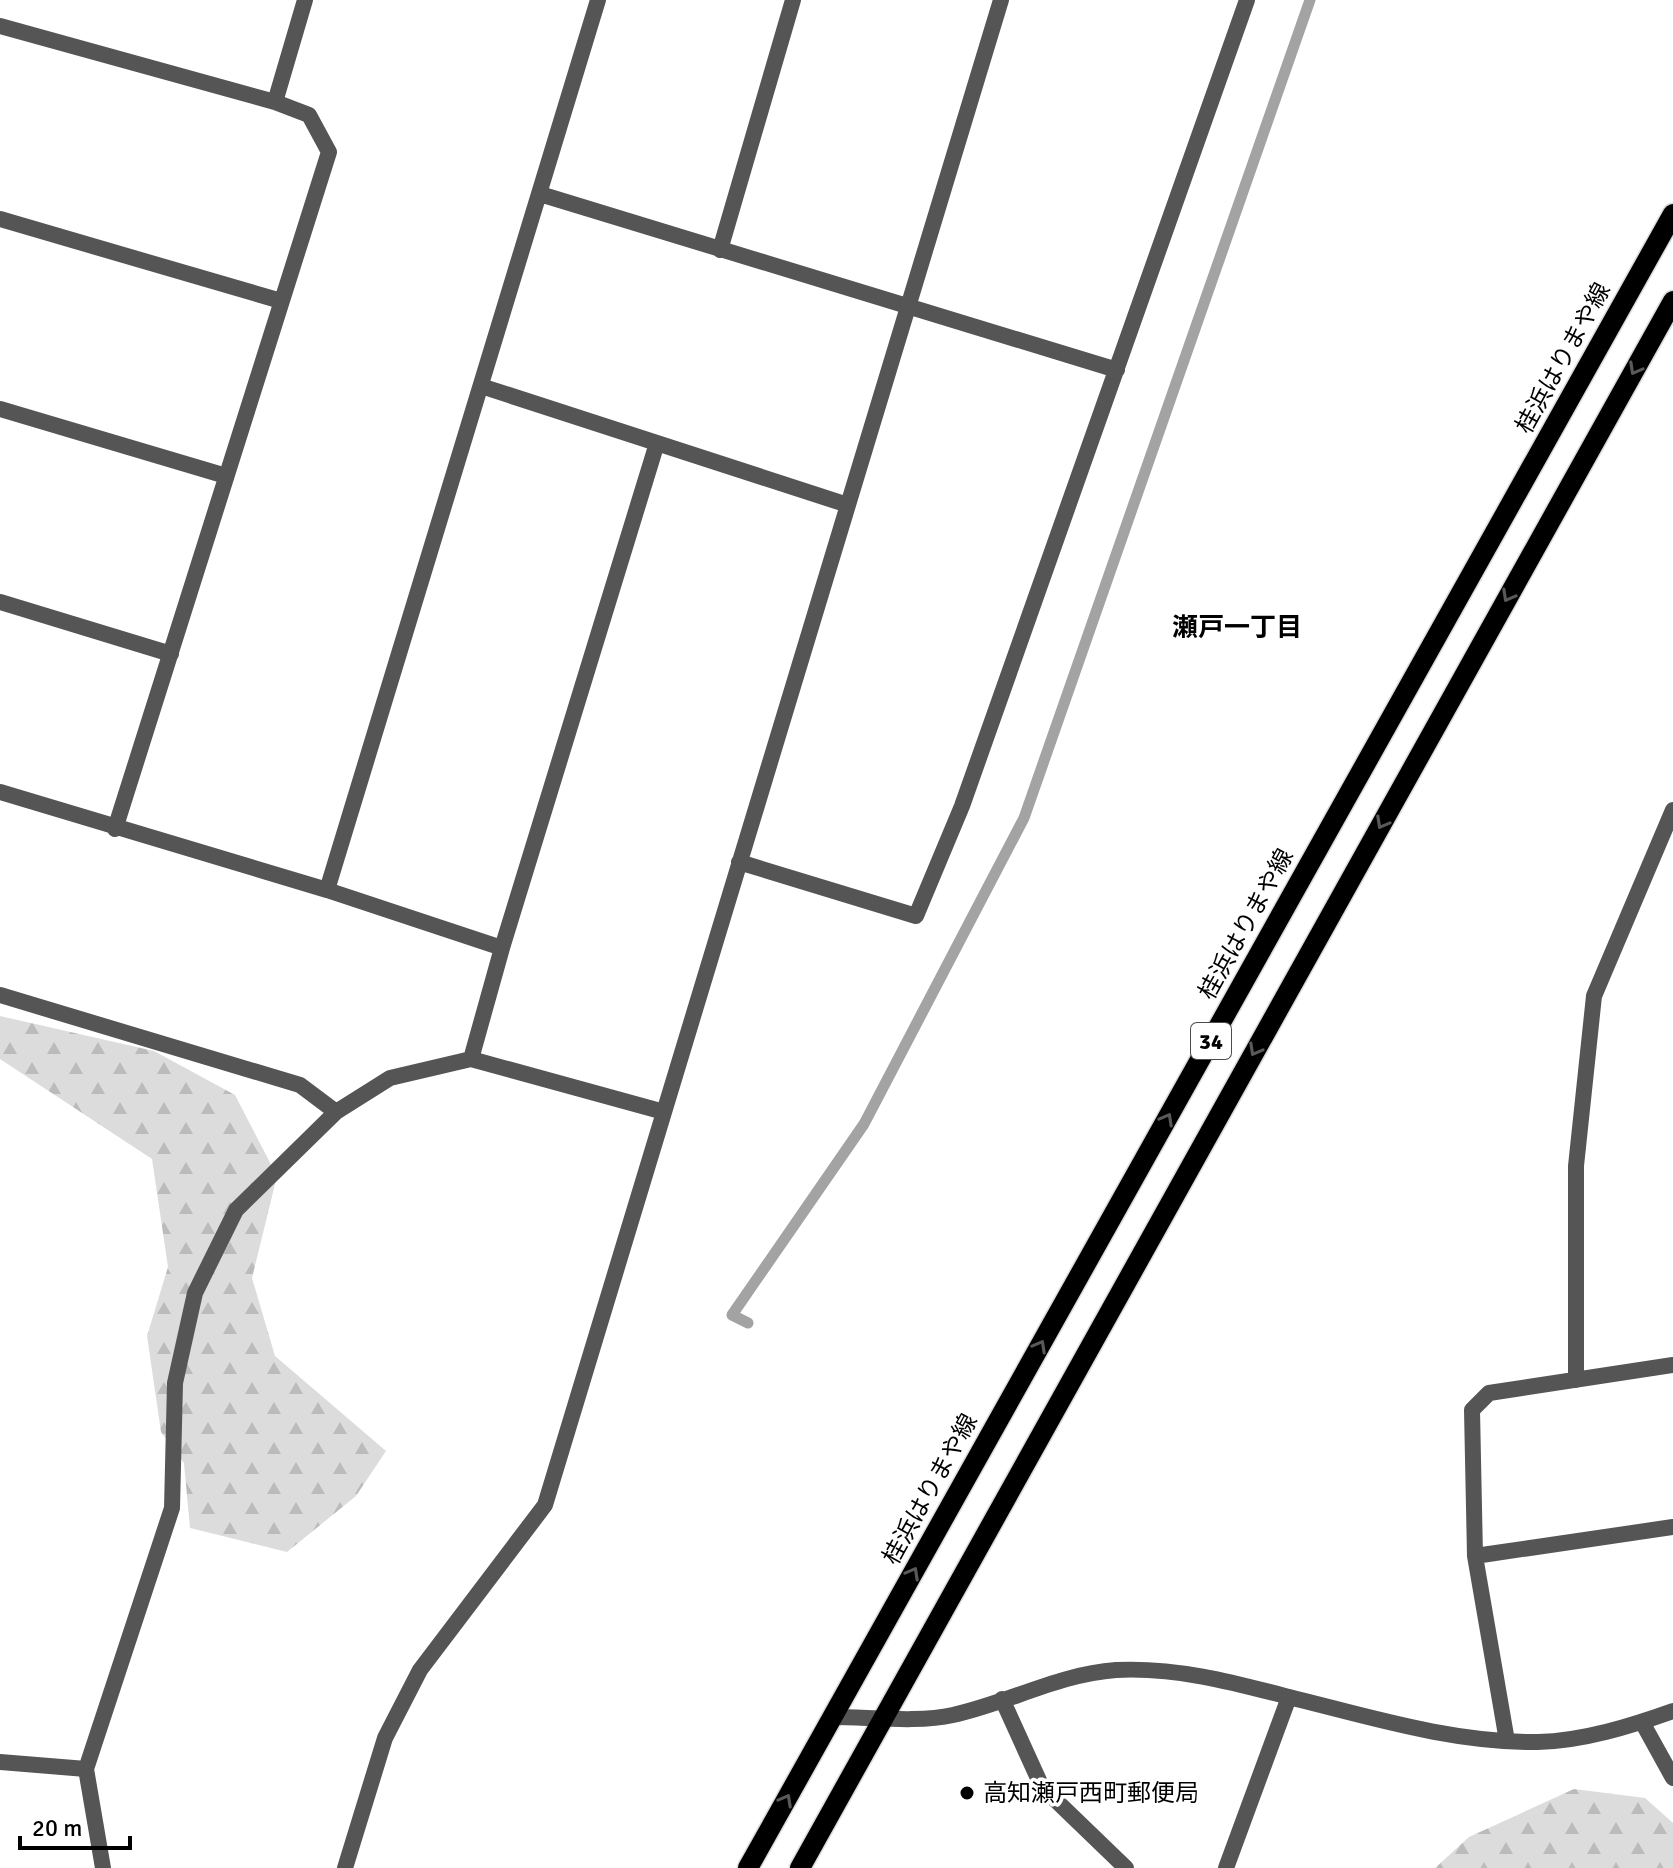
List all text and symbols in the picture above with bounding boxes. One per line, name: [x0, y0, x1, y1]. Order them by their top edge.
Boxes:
street label: 桂浜はりまや線: [1509, 277, 1617, 439]
one-way arrow: [1629, 361, 1645, 375]
one-way arrow: [1502, 588, 1518, 602]
district label: 瀬戸一丁目: [1172, 612, 1302, 644]
one-way arrow: [1376, 815, 1391, 830]
street label: 桂浜はりまや線: [1192, 843, 1300, 1005]
road number: 34: [1191, 1023, 1231, 1059]
one-way arrow: [1249, 1042, 1265, 1056]
one-way arrow: [1157, 1113, 1173, 1128]
one-way arrow: [1030, 1340, 1046, 1355]
street label: 桂浜はりまや線: [876, 1408, 984, 1570]
one-way arrow: [903, 1567, 919, 1582]
place label: 高知瀬戸西町郵便局: [983, 1778, 1199, 1808]
marker: 高知瀬戸西町郵便局: [958, 1784, 976, 1802]
one-way arrow: [777, 1794, 792, 1808]
scale bar: [20, 1800, 130, 1850]
text: 20 m: [32, 1813, 82, 1843]

